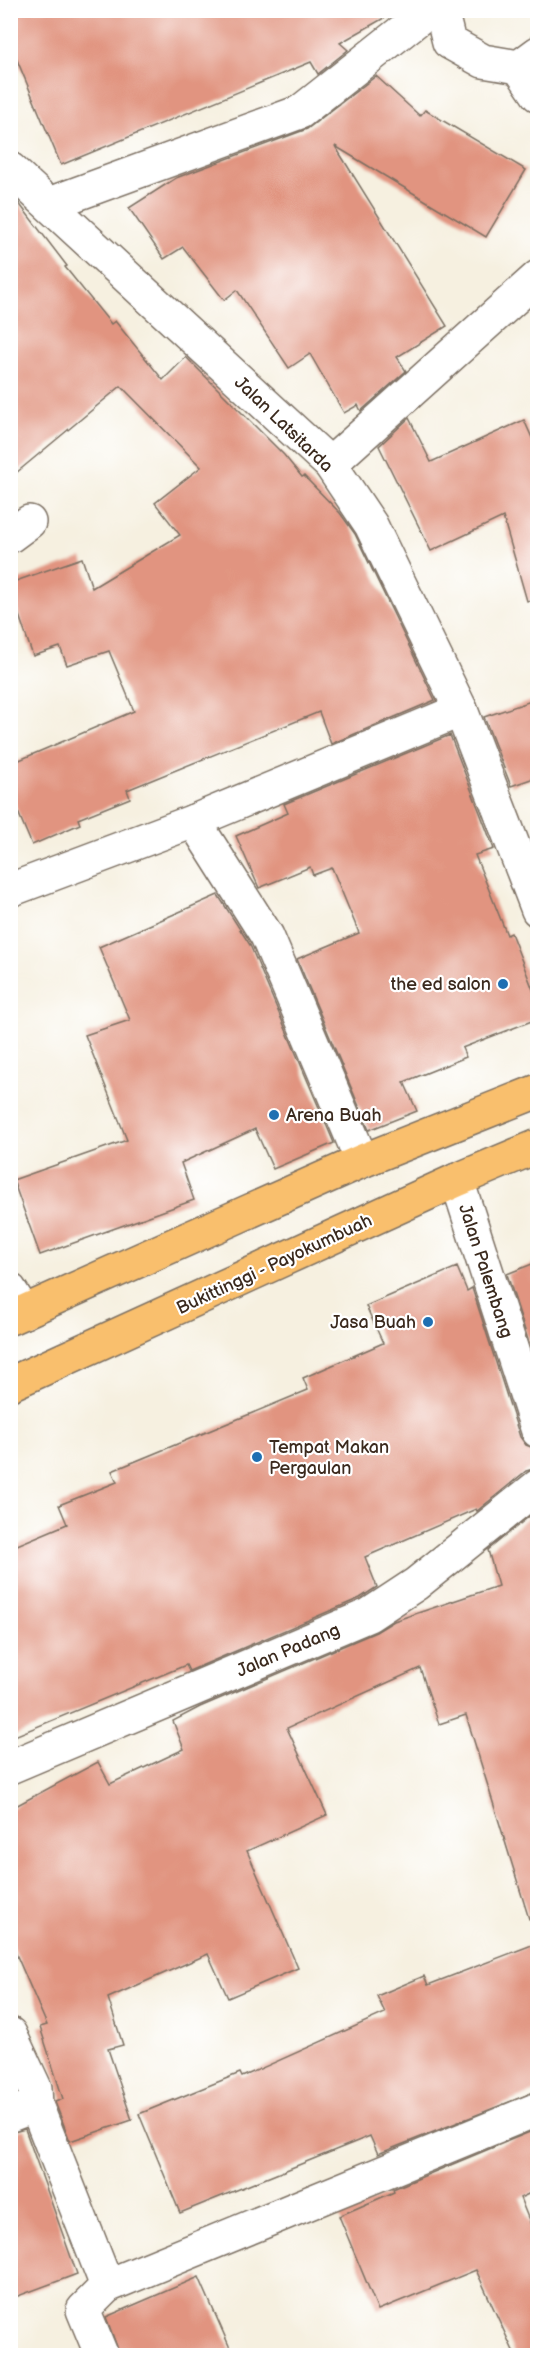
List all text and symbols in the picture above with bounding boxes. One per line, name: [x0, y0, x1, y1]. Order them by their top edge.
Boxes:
street label: Jalan Latsitarda: [230, 372, 337, 477]
place label: the ed salon: [391, 974, 491, 995]
marker: the ed salon: [496, 977, 510, 991]
place label: Arena Buah: [286, 1105, 382, 1126]
marker: Arena Buah: [267, 1108, 281, 1122]
street label: Jalan Palembang: [454, 1202, 517, 1341]
street label: Bukittinggi - Payokumbuah: [173, 1210, 375, 1319]
place label: Jasa Buah: [330, 1312, 416, 1333]
marker: Jasa Buah: [421, 1315, 435, 1329]
place label: Tempat Makan Pergaulan: [269, 1437, 389, 1479]
marker: Tempat Makan Pergaulan: [250, 1450, 264, 1464]
street label: Jalan Padang: [233, 1619, 343, 1682]

